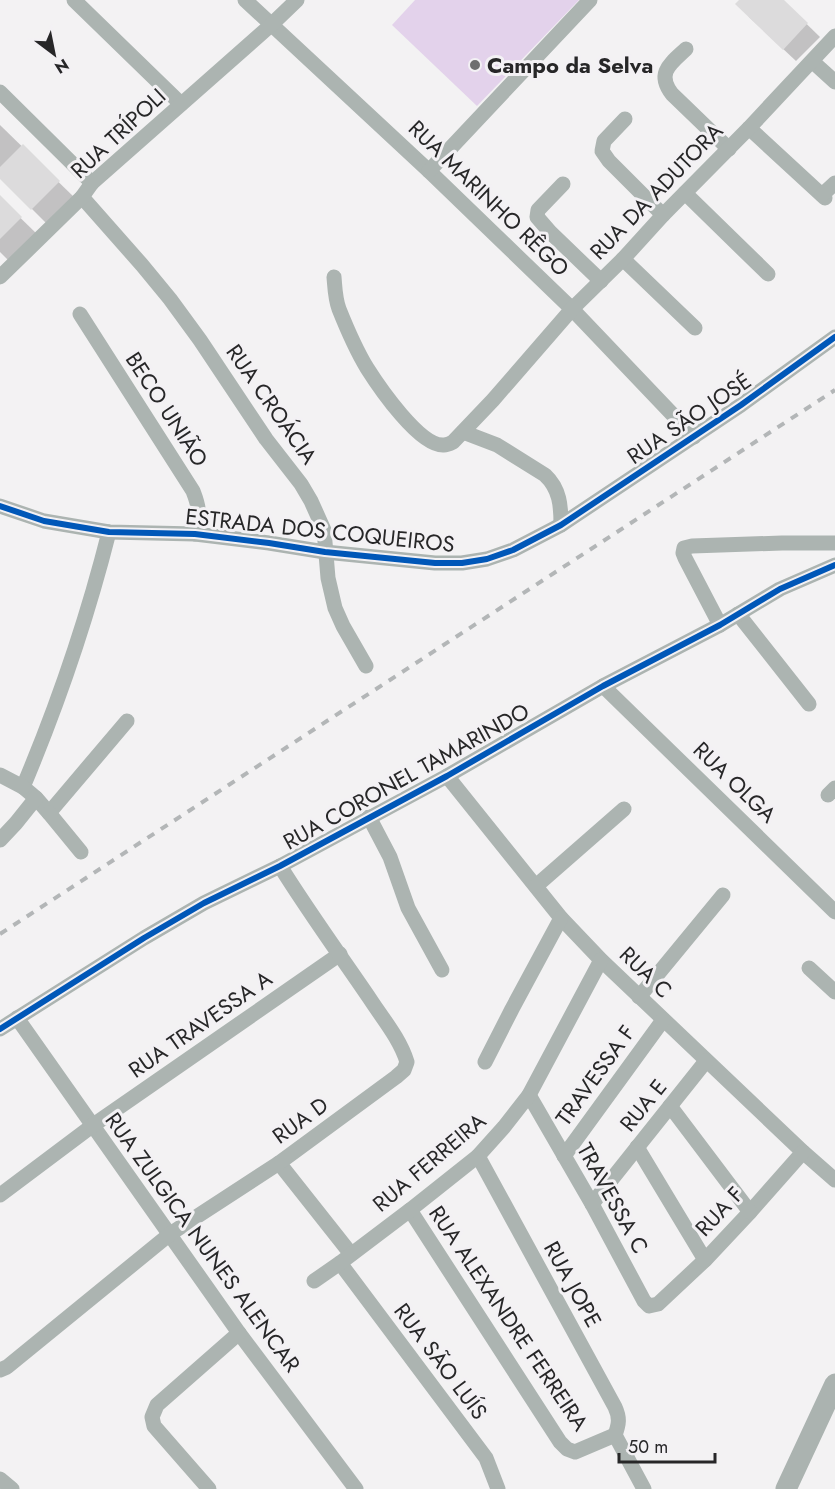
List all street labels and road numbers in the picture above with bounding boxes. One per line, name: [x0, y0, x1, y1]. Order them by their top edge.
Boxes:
street label: RUA TRÍPOLI: [63, 80, 173, 186]
street label: RUA MARINHO RÊGO: [401, 113, 577, 283]
street label: RUA DA ADUTORA: [582, 115, 730, 267]
street label: RUA CROÁCIA: [219, 337, 326, 471]
street label: BECO UNIÃO: [118, 345, 216, 473]
street label: RUA SÃO JOSÉ: [620, 364, 758, 472]
street label: ESTRADA DOS COQUEIROS: [184, 500, 456, 560]
street label: RUA CORONEL TAMARINDO: [277, 695, 535, 857]
street label: RUA OLGA: [686, 734, 784, 830]
street label: RUA C: [612, 939, 680, 1005]
street label: RUA TRAVESSA A: [122, 962, 279, 1085]
street label: TRAVESSA F: [547, 1018, 643, 1132]
street label: RUA E: [612, 1072, 674, 1138]
street label: RUA D: [265, 1089, 335, 1151]
street label: RUA ZULGICA NUNES ALENCAR: [98, 1105, 309, 1379]
street label: RUA FERREIRA: [365, 1105, 493, 1219]
street label: TRAVESSA C: [569, 1137, 657, 1259]
street label: RUA F: [687, 1179, 751, 1243]
street label: RUA ALEXANDRE FERREIRA: [421, 1199, 597, 1437]
street label: RUA JOPE: [536, 1235, 610, 1333]
street label: RUA SÃO LUÍS: [387, 1296, 495, 1426]

